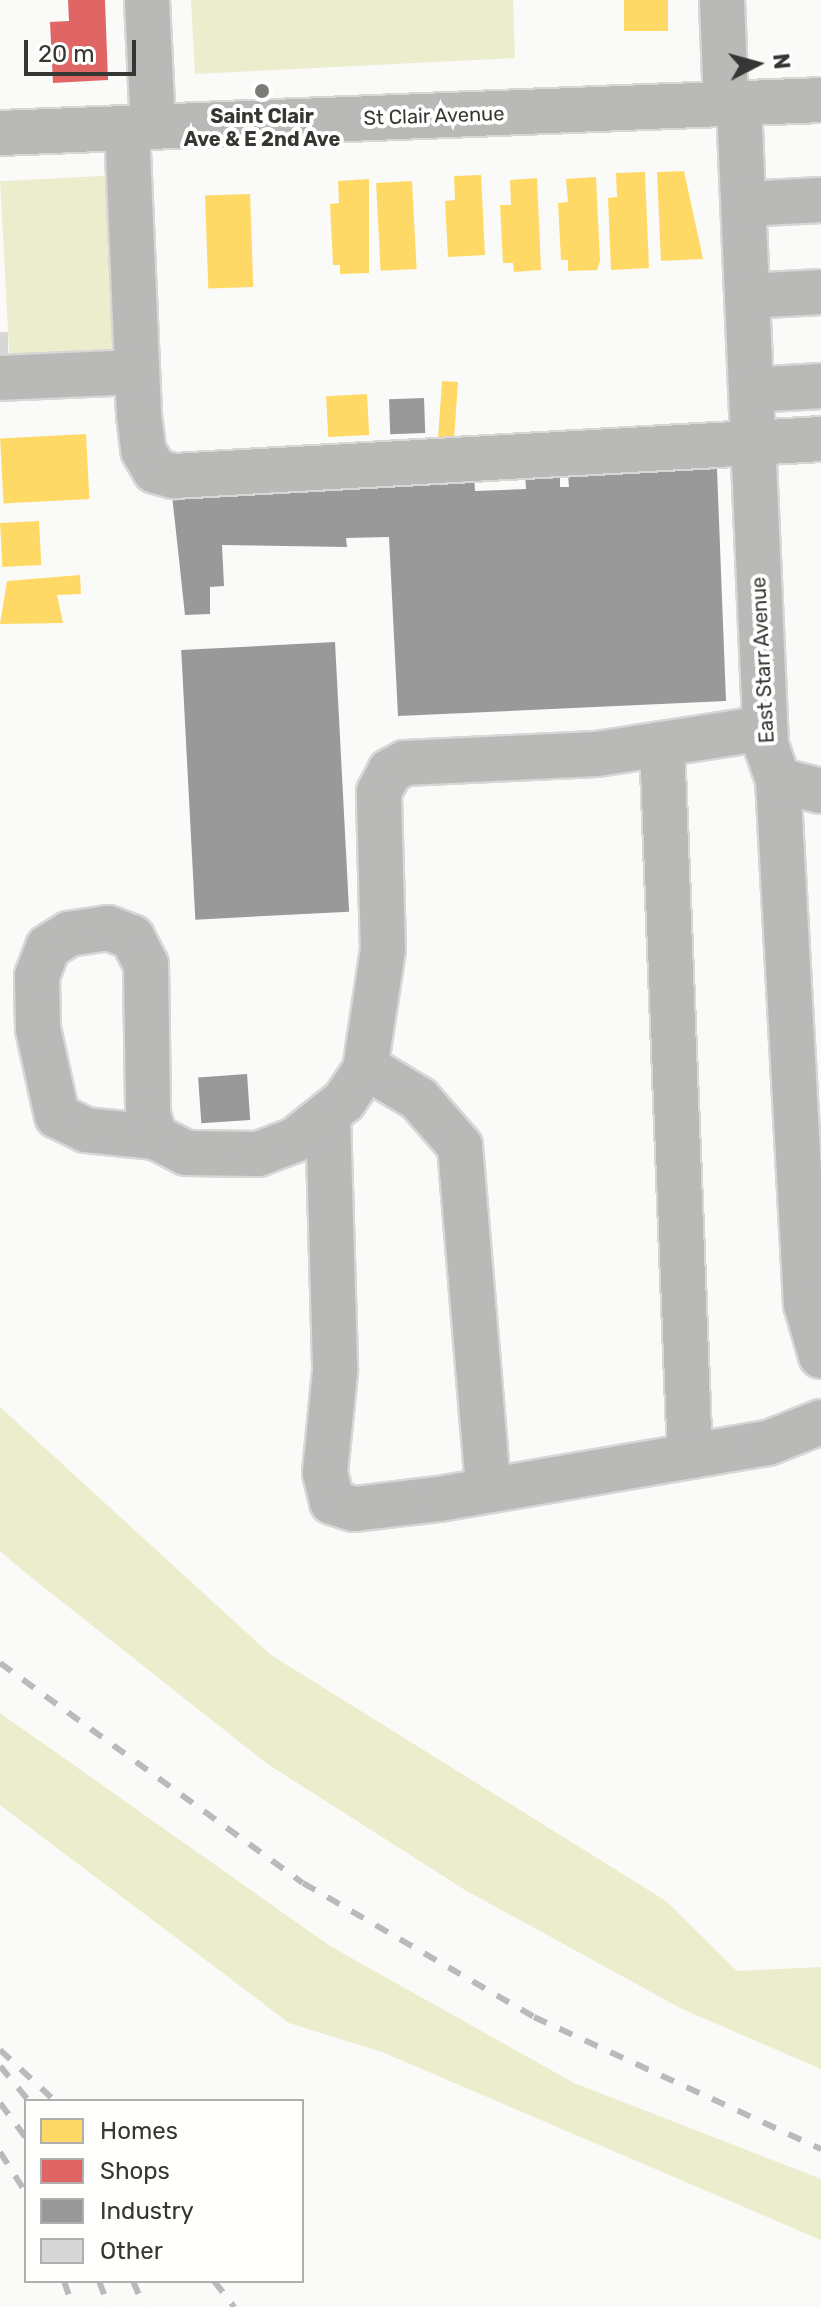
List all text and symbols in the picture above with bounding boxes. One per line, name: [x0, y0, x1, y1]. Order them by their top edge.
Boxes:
scale bar: [28, 24, 140, 74]
north arrow: [717, 24, 797, 104]
text: 20 m: [38, 40, 95, 68]
text: N: [767, 52, 796, 71]
marker: Saint Clair Ave & E 2nd Ave: [253, 82, 271, 100]
street label: St Clair Avenue: [363, 102, 505, 130]
place label: Saint Clair Ave & E 2nd Ave: [183, 104, 341, 151]
street label: East Starr Avenue: [747, 576, 779, 744]
legend: [24, 2099, 304, 2283]
text: Homes: [100, 2117, 178, 2145]
text: Shops: [100, 2157, 170, 2185]
text: Industry: [100, 2197, 194, 2225]
text: Other: [100, 2237, 163, 2265]

